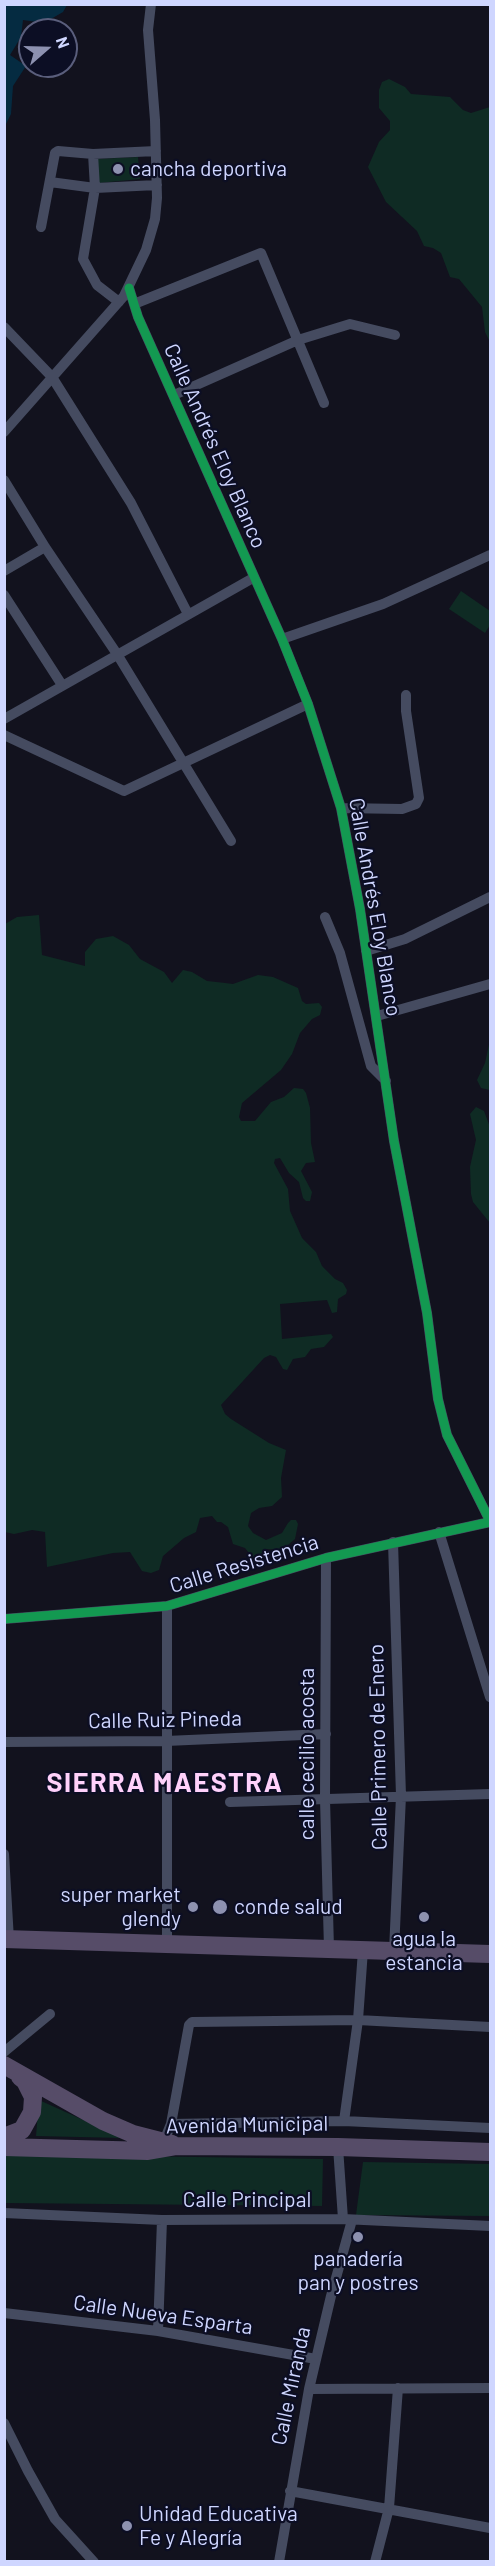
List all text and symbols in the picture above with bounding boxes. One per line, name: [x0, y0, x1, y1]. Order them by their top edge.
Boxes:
north arrow: [18, 18, 78, 78]
text: N: [53, 34, 74, 51]
place label: cancha deportiva: [130, 156, 287, 182]
marker: cancha deportiva: [111, 162, 125, 176]
street label: Calle Andrés Eloy Blanco: [158, 340, 272, 552]
street label: Calle Andrés Eloy Blanco: [343, 796, 407, 1018]
street label: Calle Resistencia: [166, 1529, 322, 1599]
street label: Calle Primero de Enero: [364, 1644, 392, 1850]
street label: calle cecilio acosta: [294, 1668, 320, 1840]
street label: Calle Ruiz Pineda: [88, 1706, 242, 1734]
district label: SIERRA MAESTRA: [47, 1767, 283, 1799]
place label: super market glendy: [61, 1882, 181, 1932]
place label: conde salud: [234, 1894, 343, 1920]
marker: conde salud: [211, 1898, 229, 1916]
marker: super market glendy: [186, 1900, 200, 1914]
marker: agua la estancia: [417, 1910, 431, 1924]
place label: agua la estancia: [385, 1926, 463, 1976]
street label: Avenida Municipal: [166, 2111, 328, 2139]
street label: Calle Principal: [183, 2187, 311, 2213]
marker: panadería pan y postres: [351, 2230, 365, 2244]
place label: panadería pan y postres: [298, 2246, 418, 2296]
street label: Calle Nueva Esparta: [72, 2290, 254, 2340]
street label: Calle Miranda: [266, 2324, 316, 2448]
place label: Unidad Educativa Fe y Alegría: [139, 2501, 298, 2551]
marker: Unidad Educativa Fe y Alegría: [120, 2519, 134, 2533]

